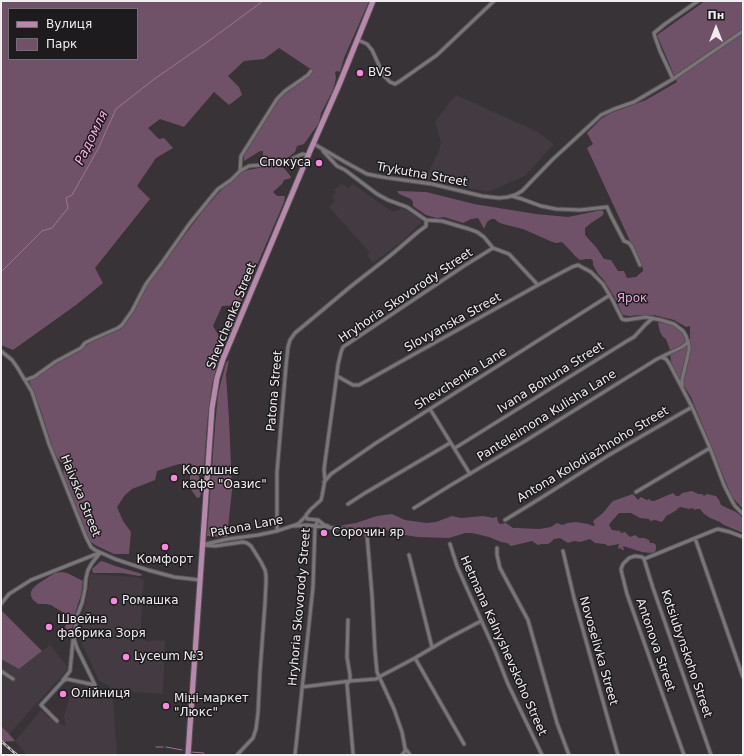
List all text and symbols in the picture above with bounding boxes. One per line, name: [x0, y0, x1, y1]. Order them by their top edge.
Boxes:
legend: [8, 8, 138, 60]
north arrow: [696, 8, 736, 48]
text: Пн: [708, 9, 724, 22]
text: Вулиця: [46, 17, 92, 31]
text: Парк: [46, 37, 77, 51]
place label: BVS: [368, 66, 392, 80]
marker: BVS: [355, 68, 365, 78]
water label: Радомля: [72, 108, 112, 168]
place label: Спокуса: [259, 156, 311, 170]
marker: Спокуса: [314, 158, 324, 168]
street label: Trykutna Street: [376, 160, 468, 190]
street label: Hryhoria Skovorody Street: [336, 246, 476, 346]
street label: Shevchenka Street: [204, 261, 260, 371]
street label: Slovyanska Street: [402, 291, 504, 355]
park label: Ярок: [617, 292, 647, 306]
street label: Ivana Bohuna Street: [495, 339, 607, 417]
street label: Shevchenka Lane: [412, 345, 510, 413]
street label: Patona Street: [264, 350, 286, 432]
street label: Panteleimona Kulisha Lane: [475, 367, 619, 465]
street label: Antona Kolodiazhnoho Street: [515, 404, 671, 506]
street label: Haivska Street: [57, 453, 103, 539]
place label: Колишнє кафе "Оазис": [182, 464, 267, 492]
marker: Колишнє кафе "Оазис": [169, 473, 179, 483]
street label: Patona Lane: [209, 513, 285, 541]
place label: Сорочин яр: [332, 526, 404, 540]
street label: Hryhoria Skovorody Street: [286, 527, 314, 687]
marker: Сорочин яр: [319, 528, 329, 538]
marker: Комфорт: [160, 542, 170, 552]
place label: Комфорт: [136, 553, 194, 567]
street label: Hetmana Kalnyshevskoho Street: [457, 554, 549, 738]
street label: Kotsiubynskoho Street: [657, 588, 715, 720]
place label: Ромашка: [122, 594, 179, 608]
street label: Novoselivka Street: [576, 595, 620, 707]
marker: Ромашка: [109, 596, 119, 606]
street label: Antonova Street: [632, 597, 678, 693]
place label: Швейна фабрика Зоря: [57, 613, 146, 641]
marker: Швейна фабрика Зоря: [44, 622, 54, 632]
place label: Lyceum №3: [134, 650, 204, 664]
marker: Lyceum №3: [121, 652, 131, 662]
place label: Олійниця: [71, 687, 130, 701]
marker: Олійниця: [58, 689, 68, 699]
place label: Міні-маркет "Люкс": [174, 692, 249, 720]
marker: Міні-маркет "Люкс": [161, 701, 171, 711]

